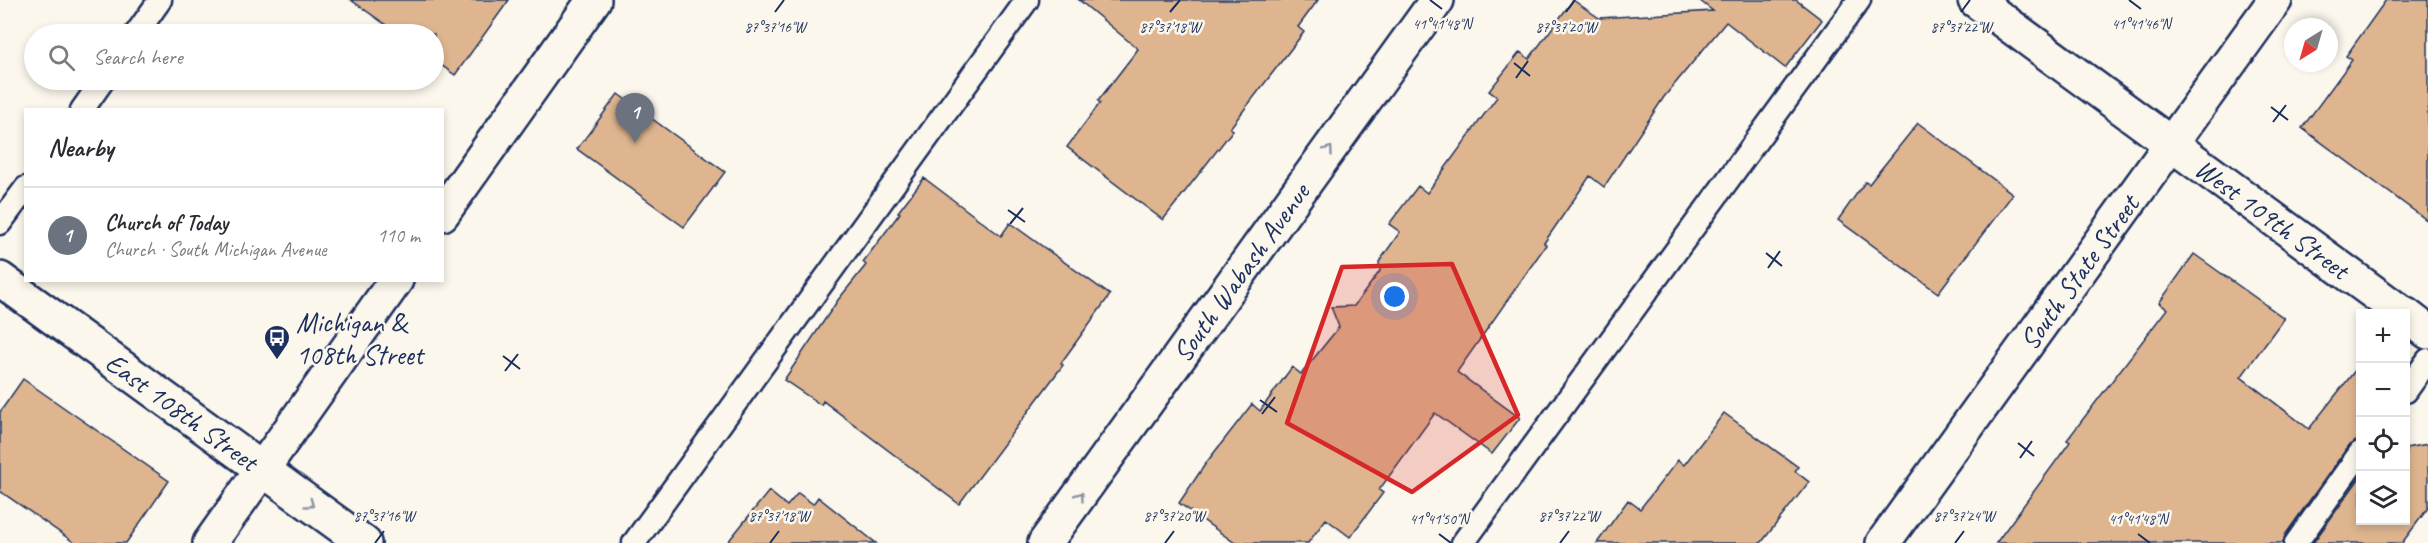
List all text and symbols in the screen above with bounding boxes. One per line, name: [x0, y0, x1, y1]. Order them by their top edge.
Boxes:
text: 41°41'48"N: [1412, 15, 1475, 34]
text: 41°41'46"N: [2111, 15, 2174, 34]
text: 87°37'16"W: [745, 18, 809, 37]
text: 87°37'18"W: [1140, 18, 1204, 37]
text: 87°37'20"W: [1536, 18, 1600, 37]
text: 87°37'22"W: [1931, 18, 1995, 37]
north arrow: [2284, 18, 2338, 72]
search box: [24, 24, 444, 90]
icon: search: [45, 41, 78, 74]
text: Search here: [93, 43, 183, 71]
pin: 1: [616, 94, 654, 143]
text: Nearby: [48, 131, 113, 164]
one-way arrow: [1322, 146, 1333, 157]
street label: West 109th Street: [2189, 150, 2359, 288]
street label: South Wabash Avenue: [1164, 174, 1318, 368]
street label: South State Street: [2011, 186, 2148, 356]
text: Church of Today: [105, 209, 228, 237]
text: 1: [63, 223, 72, 248]
text: 110 m: [377, 223, 420, 248]
text: Church · South Michigan Avenue: [105, 237, 327, 262]
your location: [1380, 282, 1409, 311]
place label: Michigan & 108th Street: [296, 305, 426, 372]
map controls: [2356, 309, 2410, 525]
button: +: [2356, 309, 2410, 363]
bus stop icon: Michigan & 108th Street: [262, 323, 292, 361]
street label: East 108th Street: [99, 344, 267, 480]
button: −: [2356, 363, 2410, 417]
button: locate: [2356, 417, 2410, 471]
button: layers: [2356, 471, 2410, 525]
one-way arrow: [1073, 491, 1084, 502]
one-way arrow: [303, 496, 314, 507]
text: 87°37'16"W: [354, 507, 418, 526]
text: 87°37'18"W: [749, 507, 813, 526]
text: 87°37'20"W: [1144, 507, 1208, 526]
text: 87°37'22"W: [1539, 507, 1603, 526]
text: 87°37'24"W: [1934, 507, 1998, 526]
text: 41°41'50"N: [1409, 510, 1472, 529]
text: 41°41'48"N: [2108, 510, 2171, 529]

